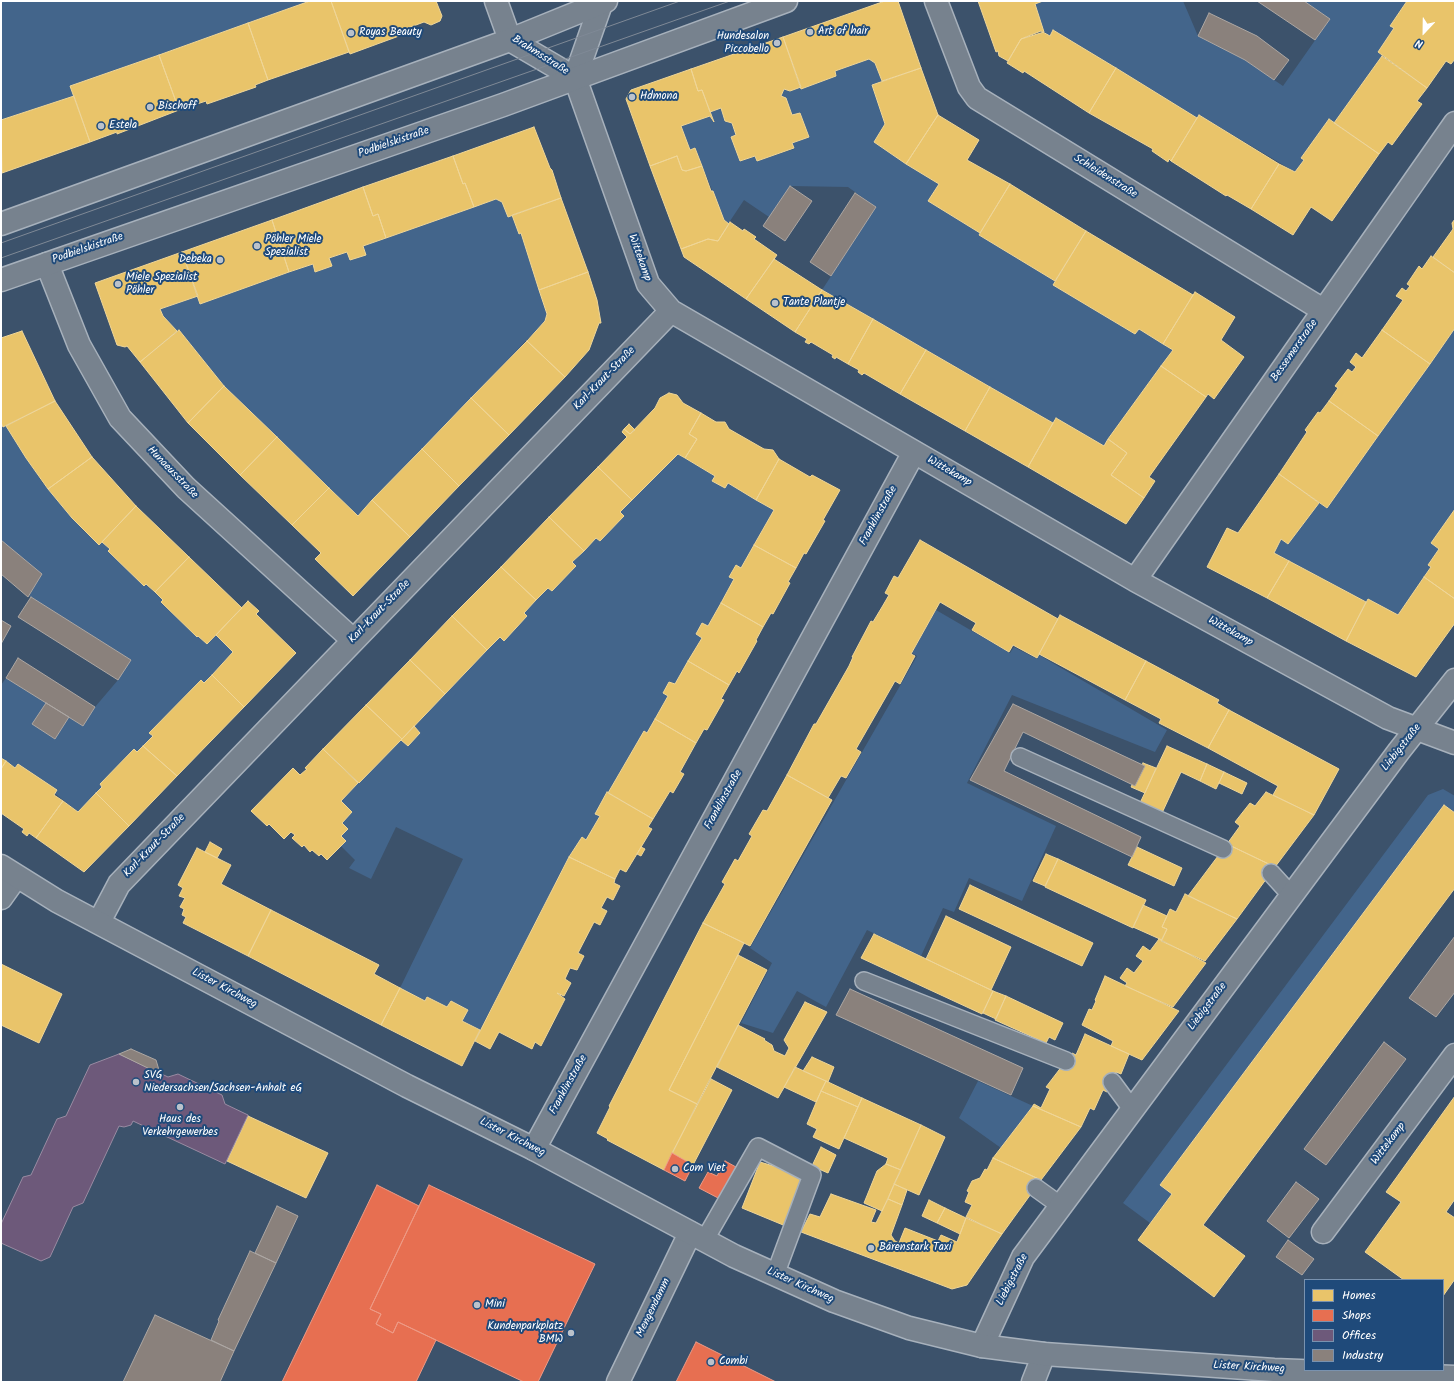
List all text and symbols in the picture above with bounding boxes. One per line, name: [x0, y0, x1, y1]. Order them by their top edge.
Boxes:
north arrow: [1404, 12, 1444, 52]
place label: Art of hair: [818, 25, 868, 39]
place label: Royas Beauty: [359, 26, 422, 40]
marker: Art of hair: [805, 27, 815, 37]
marker: Royas Beauty: [346, 28, 356, 38]
place label: Hundesalon Piccobello: [717, 30, 769, 56]
street label: Brahmsstraße: [509, 33, 571, 79]
text: N: [1413, 33, 1426, 53]
marker: Hundesalon Piccobello: [772, 38, 782, 48]
place label: Hdmona: [640, 90, 678, 104]
marker: Hdmona: [627, 92, 637, 102]
place label: Bischoff: [158, 100, 196, 114]
marker: Bischoff: [145, 102, 155, 112]
place label: Estela: [109, 119, 137, 133]
marker: Estela: [96, 121, 106, 131]
street label: Podbielskistraße: [357, 125, 431, 161]
street label: Schleidenstraße: [1071, 152, 1139, 202]
street label: Podbielskistraße: [51, 231, 125, 267]
place label: Pöhler Miele Spezialist: [265, 233, 321, 259]
street label: Wittekamp: [624, 233, 654, 283]
marker: Pöhler Miele Spezialist: [252, 241, 262, 251]
place label: Debeka: [179, 253, 212, 267]
marker: Debeka: [215, 255, 225, 265]
place label: Miele Spezialist Pöhler: [126, 271, 197, 297]
marker: Miele Spezialist Pöhler: [113, 279, 123, 289]
place label: Tante Plantje: [783, 296, 845, 310]
marker: Tante Plantje: [770, 298, 780, 308]
street label: Bessemerstraße: [1269, 317, 1321, 385]
street label: Karl-Kraut-Straße: [571, 344, 639, 414]
street label: Hunaeusstraße: [144, 444, 200, 502]
street label: Wittekamp: [924, 454, 974, 490]
street label: Franklinstraße: [857, 484, 901, 548]
street label: Karl-Kraut-Straße: [346, 577, 414, 647]
street label: Wittekamp: [1205, 614, 1255, 650]
street label: Liebigstraße: [1379, 722, 1425, 774]
street label: Franklinstraße: [702, 768, 746, 832]
street label: Karl-Kraut-Straße: [121, 811, 189, 881]
street label: Lister Kirchweg: [189, 966, 259, 1012]
street label: Liebigstraße: [1186, 981, 1230, 1033]
street label: Franklinstraße: [547, 1053, 591, 1117]
place label: SVG Niedersachsen/Sachsen-Anhalt eG: [144, 1069, 302, 1095]
marker: SVG Niedersachsen/Sachsen-Anhalt eG: [131, 1077, 141, 1087]
marker: Haus des Verkehrgewerbes: [175, 1102, 185, 1112]
place label: Haus des Verkehrgewerbes: [142, 1113, 218, 1139]
street label: Lister Kirchweg: [477, 1116, 547, 1160]
street label: Wittekamp: [1369, 1120, 1409, 1168]
place label: Com Viet: [683, 1162, 725, 1176]
marker: Com Viet: [670, 1164, 680, 1174]
place label: Bärenstark Taxi: [879, 1241, 951, 1255]
marker: Bärenstark Taxi: [866, 1243, 876, 1253]
street label: Liebigstraße: [994, 1252, 1032, 1308]
street label: Lister Kirchweg: [765, 1265, 835, 1307]
street label: Mengendamm: [634, 1276, 674, 1340]
legend: [1304, 1279, 1444, 1371]
text: Homes: [1342, 1286, 1376, 1305]
place label: Mini: [485, 1298, 505, 1312]
marker: Mini: [472, 1300, 482, 1310]
text: Shops: [1342, 1306, 1371, 1325]
place label: Kundenparkplatz BMW: [488, 1320, 563, 1346]
text: Offices: [1342, 1326, 1376, 1345]
marker: Kundenparkplatz BMW: [566, 1328, 576, 1338]
text: Industry: [1342, 1346, 1383, 1365]
place label: Combi: [719, 1355, 748, 1369]
marker: Combi: [706, 1357, 716, 1367]
street label: Lister Kirchweg: [1213, 1360, 1285, 1376]

